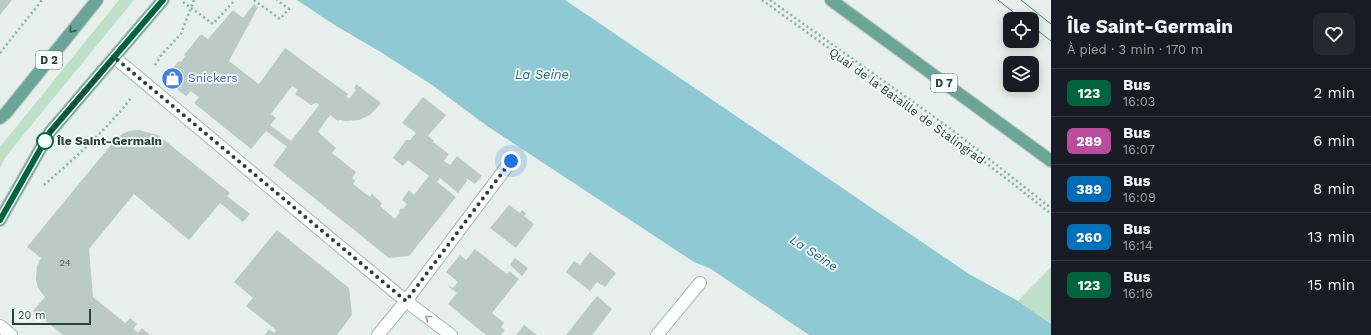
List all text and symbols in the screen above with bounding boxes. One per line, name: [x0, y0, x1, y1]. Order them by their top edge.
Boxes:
map controls: [1003, 12, 1039, 92]
button: locate: [1003, 12, 1039, 48]
button: heart: [1313, 13, 1355, 55]
text: Île Saint-Germain: [1067, 15, 1233, 38]
one-way arrow: [70, 26, 77, 33]
text: À pied · 3 min · 170 m: [1067, 42, 1203, 57]
street label: Quai de la Bataille de Stalingrad: [827, 45, 987, 167]
road number: D 2: [36, 51, 62, 69]
button: layers: [1003, 56, 1039, 92]
shop icon: Snickers: [159, 65, 185, 91]
water label: La Seine: [515, 67, 569, 82]
place label: Snickers: [188, 71, 237, 85]
road number: D 7: [931, 74, 957, 92]
text: Bus: [1123, 76, 1151, 94]
text: 2 min: [1314, 84, 1355, 102]
text: 123: [1078, 85, 1100, 101]
text: 16:03: [1123, 94, 1155, 109]
text: Bus: [1123, 124, 1151, 142]
marker: Île Saint-Germain: [36, 132, 54, 150]
text: 6 min: [1313, 132, 1355, 150]
text: 289: [1076, 133, 1102, 149]
place label: Île Saint-Germain: [56, 134, 162, 148]
text: 16:07: [1123, 142, 1155, 157]
your location: [501, 151, 521, 171]
text: Bus: [1123, 172, 1151, 190]
text: 8 min: [1313, 180, 1355, 198]
text: 389: [1076, 181, 1102, 197]
text: 16:09: [1123, 190, 1156, 205]
text: Bus: [1123, 220, 1151, 238]
text: 13 min: [1308, 228, 1355, 246]
text: 260: [1076, 229, 1102, 245]
water label: La Seine: [787, 232, 841, 274]
text: 16:14: [1123, 238, 1153, 253]
house number: 24: [59, 257, 71, 268]
text: Bus: [1123, 268, 1151, 286]
text: 15 min: [1308, 276, 1355, 294]
text: 123: [1078, 277, 1100, 293]
text: 16:16: [1123, 286, 1153, 301]
scale bar: [12, 307, 91, 326]
text: 20 m: [18, 309, 46, 322]
one-way arrow: [426, 316, 433, 323]

